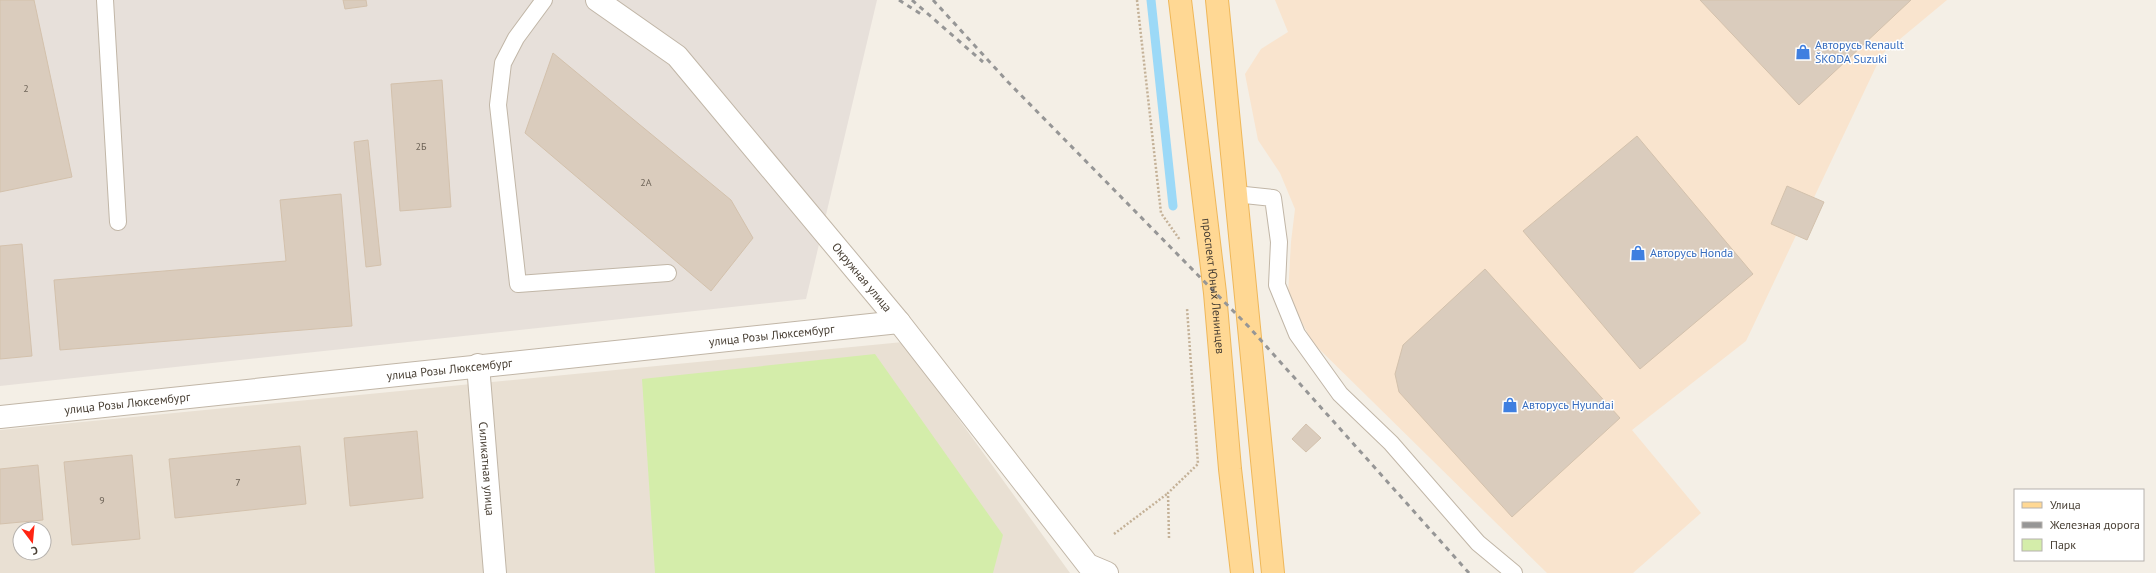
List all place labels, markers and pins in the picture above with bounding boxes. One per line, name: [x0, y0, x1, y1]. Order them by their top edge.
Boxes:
place label: Авторусь Renault ŠKODA Suzuki: [1815, 37, 1904, 66]
shop icon: Авторусь Renault ŠKODA Suzuki: [1794, 43, 1812, 61]
shop icon: Авторусь Honda: [1629, 244, 1647, 262]
place label: Авторусь Honda: [1650, 245, 1733, 260]
shop icon: Авторусь Hyundai: [1501, 396, 1519, 414]
place label: Авторусь Hyundai: [1522, 397, 1614, 412]

